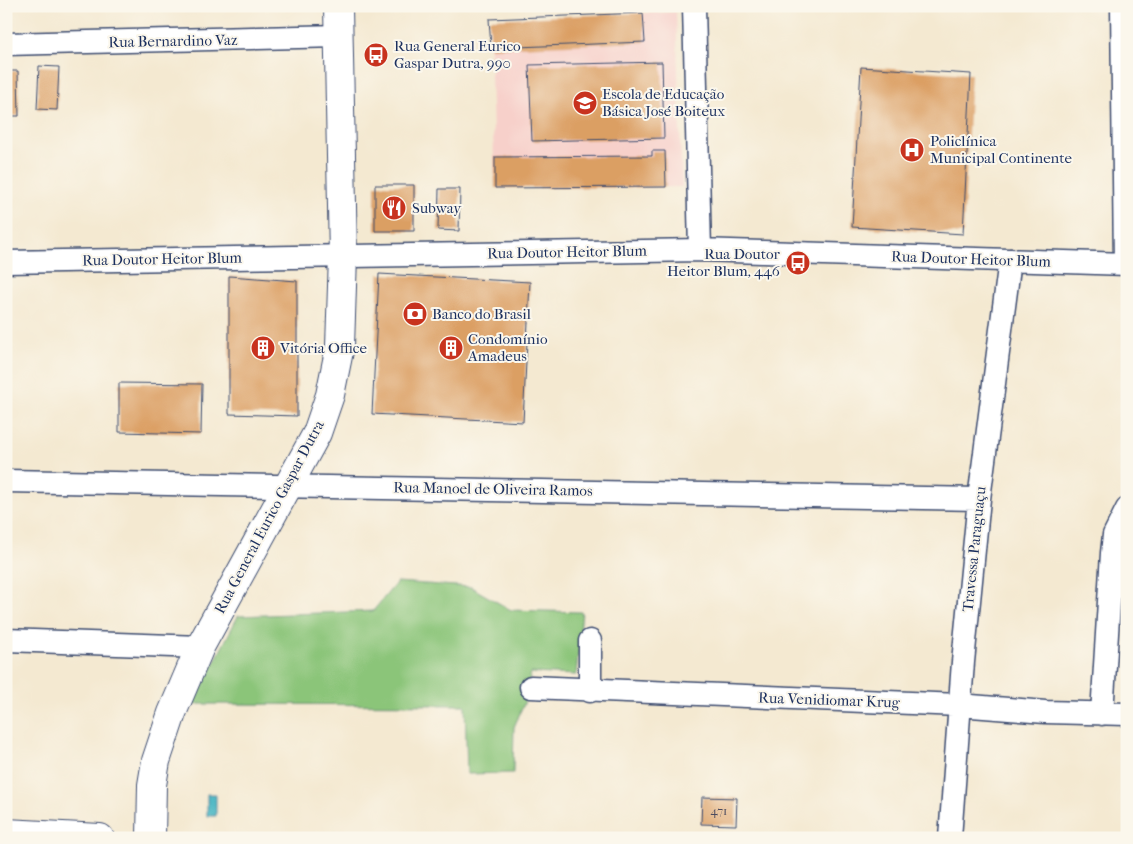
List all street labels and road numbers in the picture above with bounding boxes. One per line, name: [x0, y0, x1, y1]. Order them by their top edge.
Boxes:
street label: Rua Bernardino Vaz: [108, 31, 238, 51]
street label: Rua Doutor Heitor Blum: [487, 242, 648, 262]
street label: Rua Doutor Heitor Blum: [891, 247, 1052, 271]
street label: Rua Doutor Heitor Blum: [82, 249, 243, 269]
street label: Rua General Eurico Gaspar Dutra: [210, 416, 328, 617]
street label: Rua Manoel de Oliveira Ramos: [393, 478, 593, 500]
street label: Travessa Paraguaçu: [958, 485, 990, 613]
street label: Rua Venidiomar Krug: [758, 689, 901, 711]

